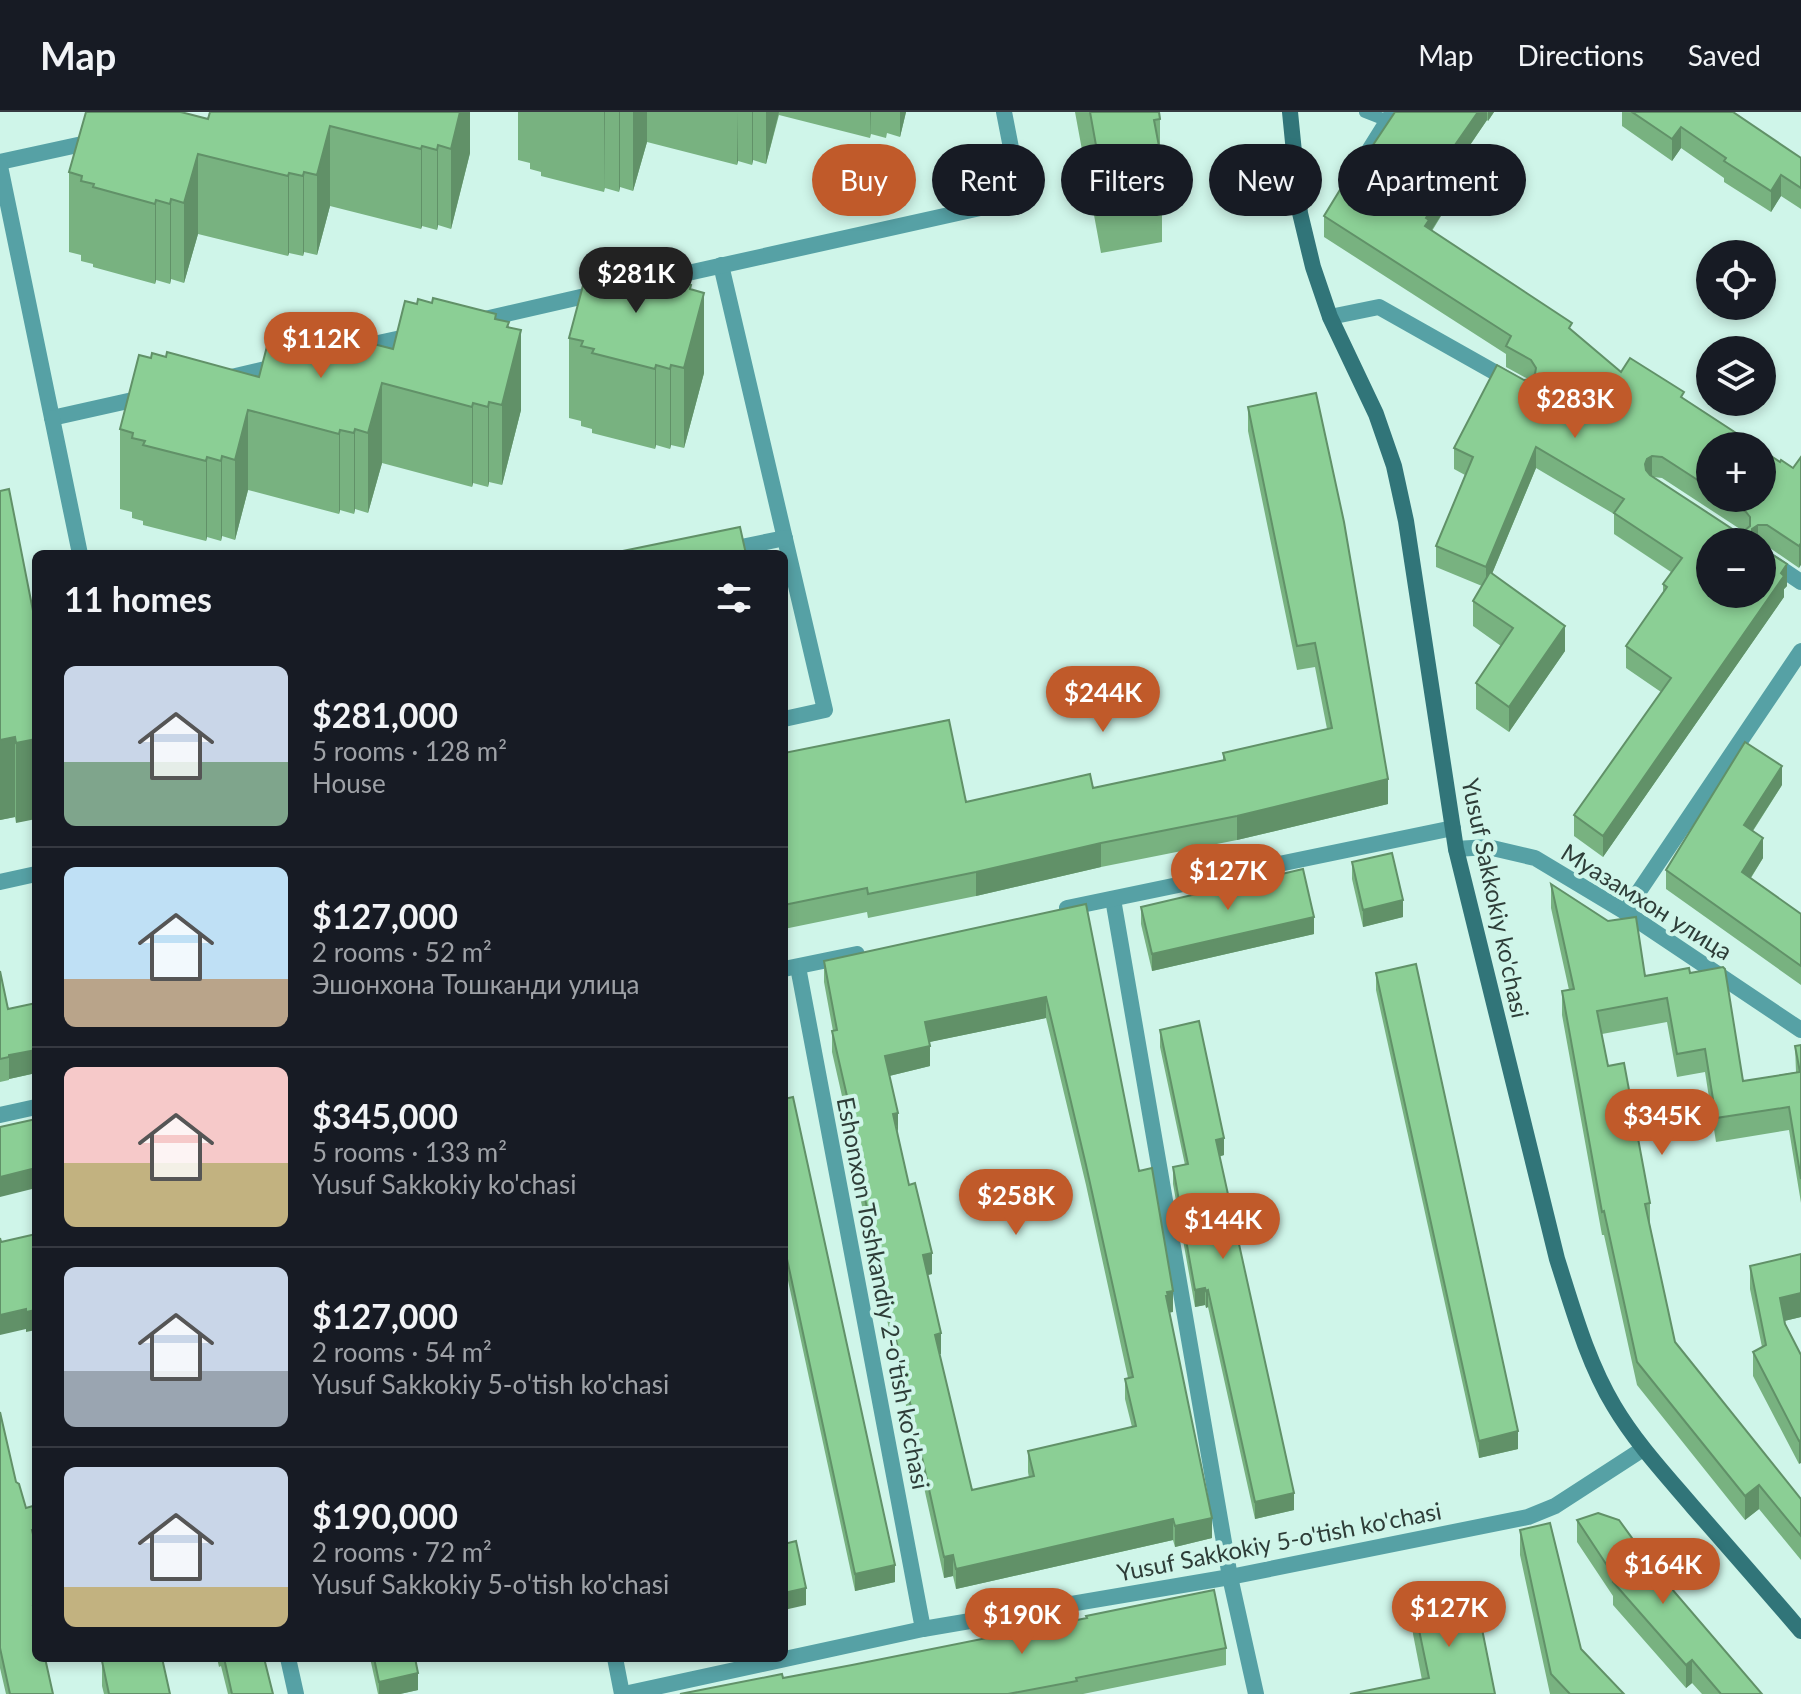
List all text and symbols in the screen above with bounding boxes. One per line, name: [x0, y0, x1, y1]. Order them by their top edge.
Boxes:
text: Map: [40, 32, 116, 78]
text: Map: [1418, 38, 1473, 72]
text: Directions: [1517, 38, 1644, 72]
text: Saved: [1688, 38, 1761, 72]
chip: Buy: [812, 144, 916, 216]
chip: Rent: [932, 144, 1045, 216]
chip: Filters: [1061, 144, 1193, 216]
chip: New: [1209, 144, 1322, 216]
chip: Apartment: [1338, 144, 1526, 216]
map controls: [1696, 240, 1776, 608]
button: locate: [1696, 240, 1776, 320]
pin: $281K: [580, 247, 692, 315]
text: $281K: [597, 257, 675, 289]
pin: $112K: [265, 312, 377, 380]
text: $112K: [282, 322, 360, 354]
button: layers: [1696, 336, 1776, 416]
pin: $283K: [1519, 372, 1631, 440]
text: $283K: [1536, 382, 1614, 414]
button: +: [1696, 432, 1776, 512]
button: −: [1696, 528, 1776, 608]
icon: filters: [712, 576, 756, 620]
text: 11 homes: [64, 578, 212, 619]
pin: $244K: [1047, 666, 1159, 734]
text: $244K: [1064, 676, 1142, 708]
text: $281,000: [312, 694, 458, 735]
icon: home: [128, 698, 224, 794]
text: 5 rooms · 128 m²: [312, 735, 507, 767]
text: House: [312, 767, 386, 799]
street label: Yusuf Sakkokiy ko'chasi: [1456, 776, 1536, 1020]
street label: Муазамхон улица: [1556, 837, 1738, 965]
pin: $127K: [1172, 844, 1284, 912]
text: $127K: [1189, 854, 1267, 886]
text: $127,000: [312, 895, 458, 936]
icon: home: [128, 899, 224, 995]
text: 2 rooms · 52 m²: [312, 936, 492, 968]
text: Эшонхона Тошканди улица: [312, 968, 639, 1000]
pin: $345K: [1606, 1089, 1718, 1157]
street label: Eshonxon Toshkandiy 2-o'tish ko'chasi: [832, 1094, 936, 1492]
text: $345,000: [312, 1095, 458, 1136]
icon: home: [128, 1099, 224, 1195]
text: $345K: [1623, 1099, 1701, 1131]
text: 5 rooms · 133 m²: [312, 1136, 507, 1168]
text: Yusuf Sakkokiy ko'chasi: [312, 1168, 577, 1200]
pin: $258K: [960, 1169, 1072, 1237]
text: $258K: [977, 1179, 1055, 1211]
pin: $144K: [1167, 1193, 1279, 1261]
text: $144K: [1184, 1203, 1262, 1235]
text: $127,000: [312, 1295, 458, 1336]
icon: home: [128, 1299, 224, 1395]
text: 2 rooms · 54 m²: [312, 1336, 492, 1368]
text: Yusuf Sakkokiy 5-o'tish ko'chasi: [312, 1368, 669, 1400]
text: $190,000: [312, 1495, 458, 1536]
street label: Yusuf Sakkokiy 5-o'tish ko'chasi: [1114, 1495, 1444, 1587]
icon: home: [128, 1499, 224, 1595]
text: 2 rooms · 72 m²: [312, 1536, 492, 1568]
pin: $164K: [1607, 1538, 1719, 1606]
text: $164K: [1624, 1548, 1702, 1580]
text: Yusuf Sakkokiy 5-o'tish ko'chasi: [312, 1568, 669, 1600]
pin: $127K: [1393, 1581, 1505, 1649]
pin: $190K: [966, 1588, 1078, 1656]
text: $127K: [1410, 1591, 1488, 1623]
text: $190K: [983, 1598, 1061, 1630]

